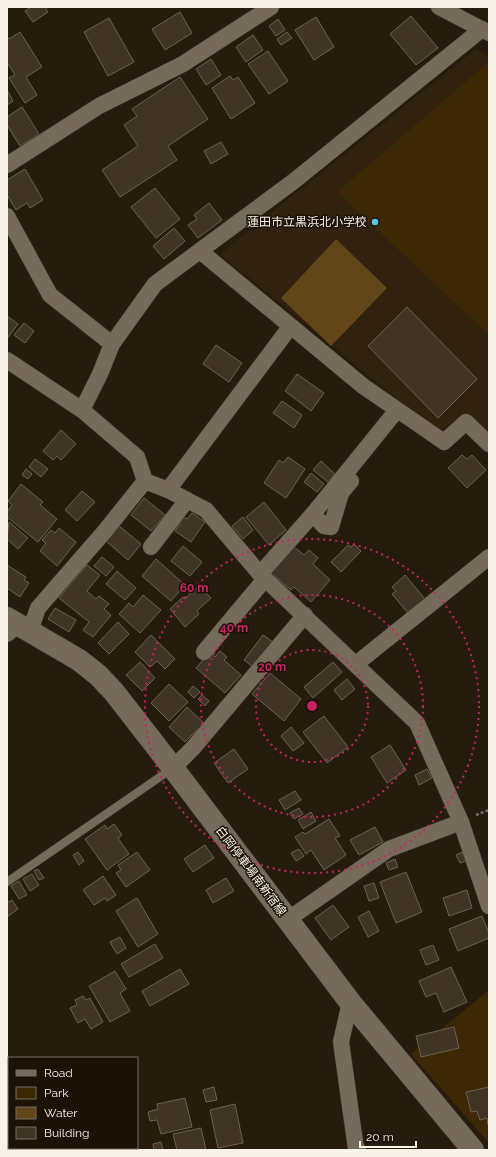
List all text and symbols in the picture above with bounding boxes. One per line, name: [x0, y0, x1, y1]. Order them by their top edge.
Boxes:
place label: 蓮田市立黒浜北小学校: [247, 215, 367, 229]
marker: 蓮田市立黒浜北小学校: [370, 217, 380, 227]
text: 60 m: [180, 581, 208, 595]
text: 40 m: [220, 621, 248, 635]
text: 20 m: [258, 660, 286, 674]
centre of rings: [305, 699, 319, 713]
street label: 白岡停車場南新宿線: [213, 824, 289, 918]
legend: [8, 1057, 138, 1149]
text: Road: [44, 1066, 73, 1080]
text: Park: [44, 1086, 69, 1100]
text: Water: [44, 1106, 78, 1120]
scale bar: [360, 1123, 416, 1149]
text: Building: [44, 1126, 90, 1140]
text: 20 m: [366, 1130, 394, 1144]

